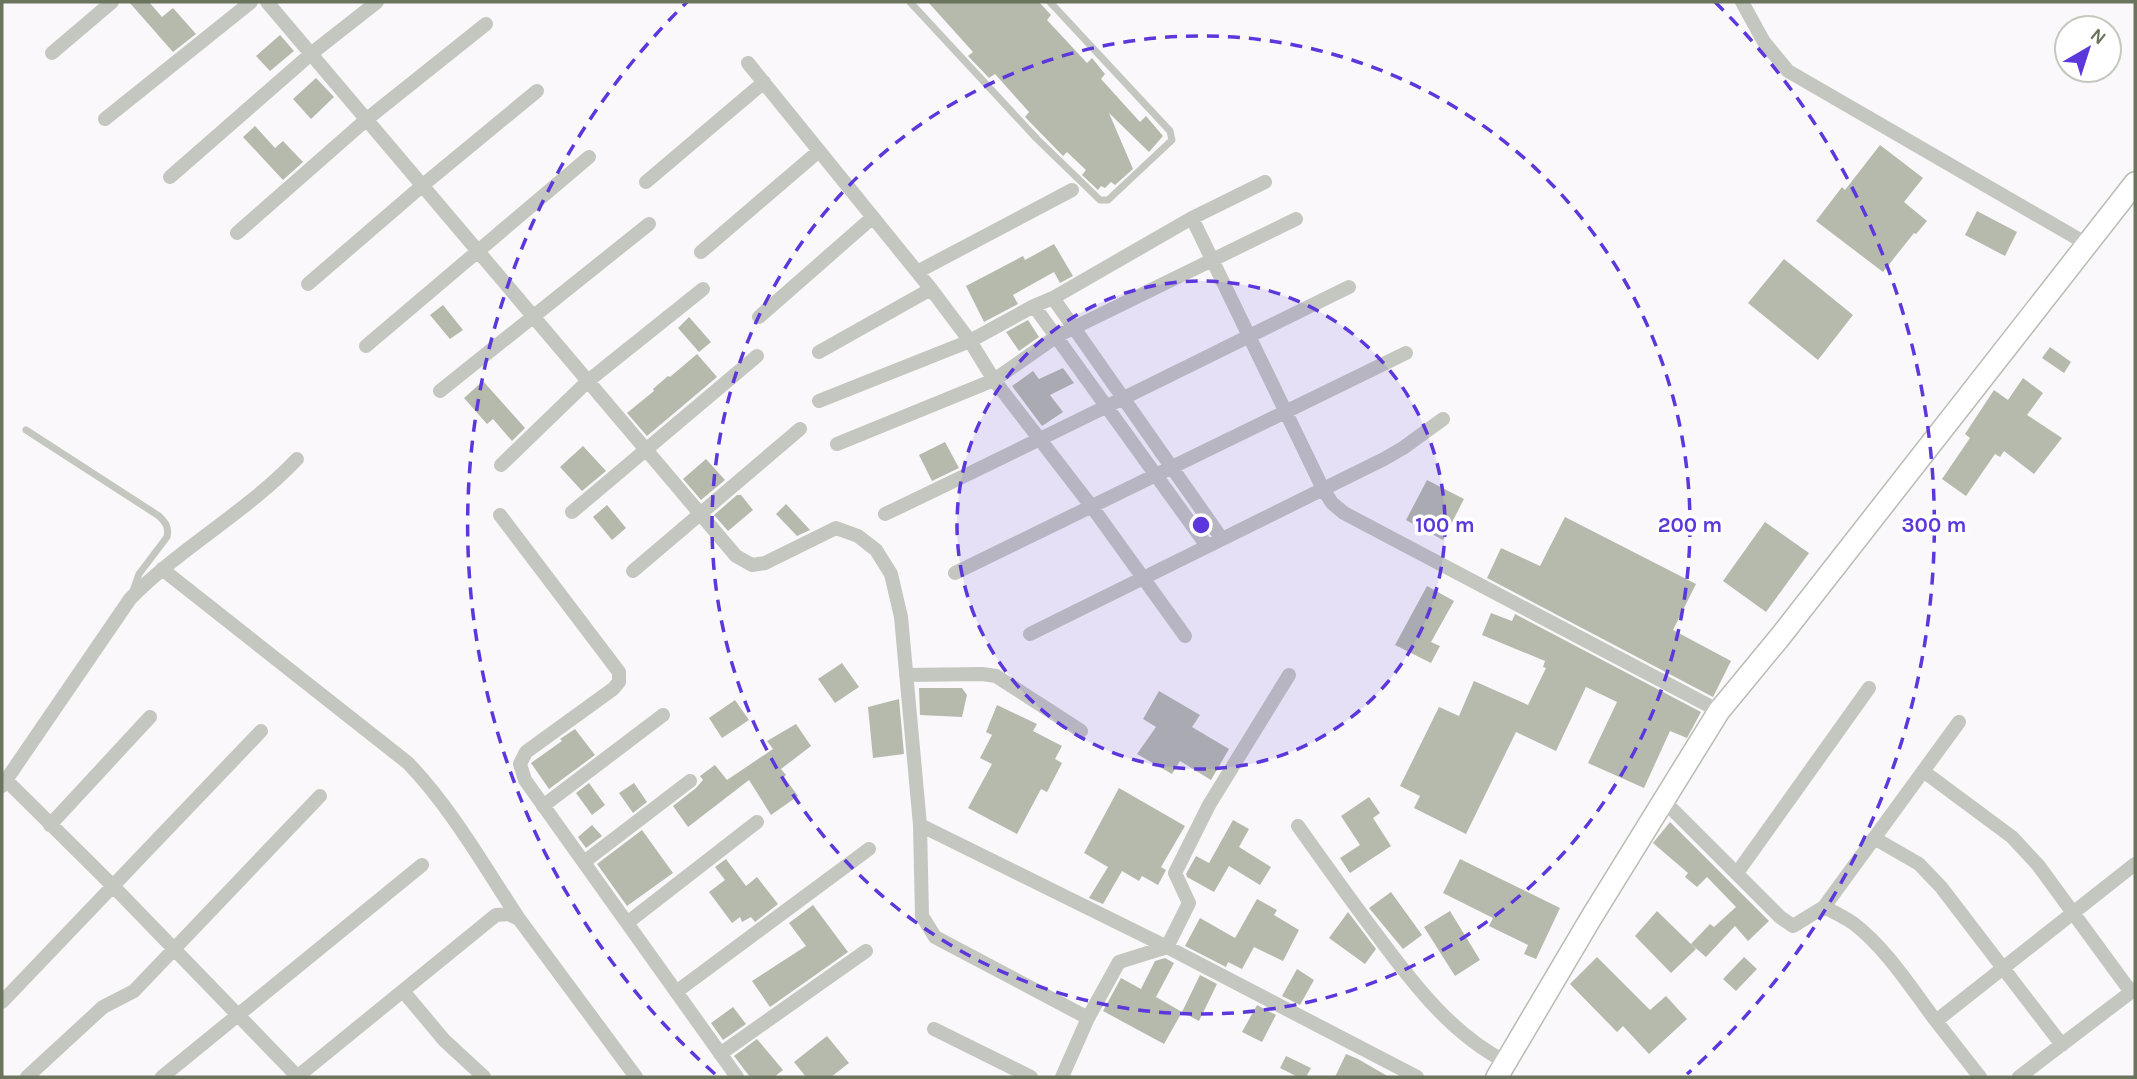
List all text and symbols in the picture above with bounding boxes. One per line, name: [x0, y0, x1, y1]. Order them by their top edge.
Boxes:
north arrow: [2053, 14, 2123, 84]
text: N: [2086, 24, 2110, 49]
centre of rings: [1189, 513, 1213, 537]
text: 100 m: [1415, 513, 1475, 537]
text: 200 m: [1658, 513, 1722, 537]
text: 300 m: [1902, 513, 1966, 537]

